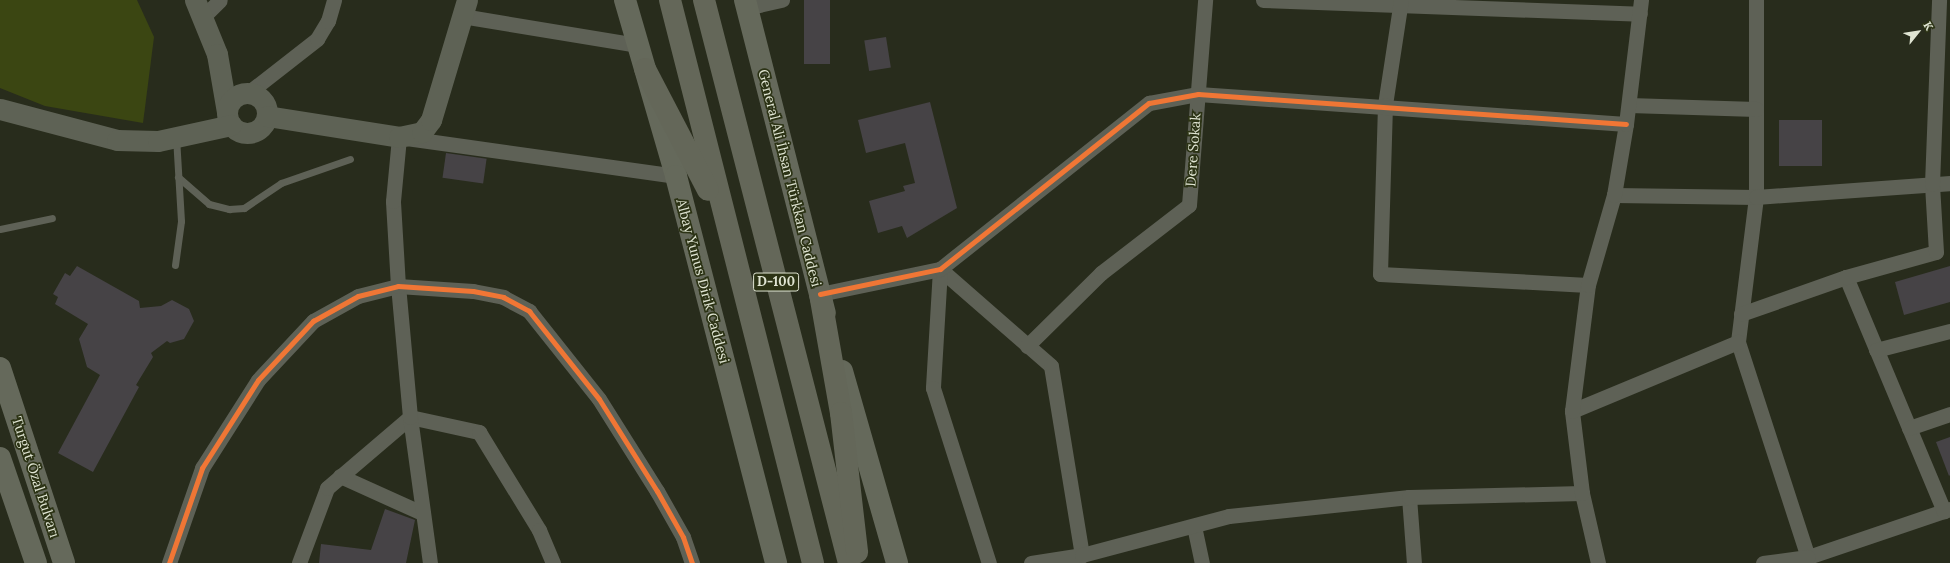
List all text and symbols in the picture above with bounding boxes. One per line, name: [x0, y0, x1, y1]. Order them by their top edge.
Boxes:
north arrow: [1898, 12, 1938, 52]
text: K: [1920, 19, 1936, 33]
street label: General Ali İhsan Türkkan Caddesi: [755, 68, 825, 288]
street label: Dere Sokak: [1182, 113, 1204, 187]
street label: Albay Yunus Dirik Caddesi: [673, 197, 733, 365]
road number: D-100: [753, 271, 799, 293]
street label: Turgut Özal Bulvarı: [9, 414, 63, 540]

